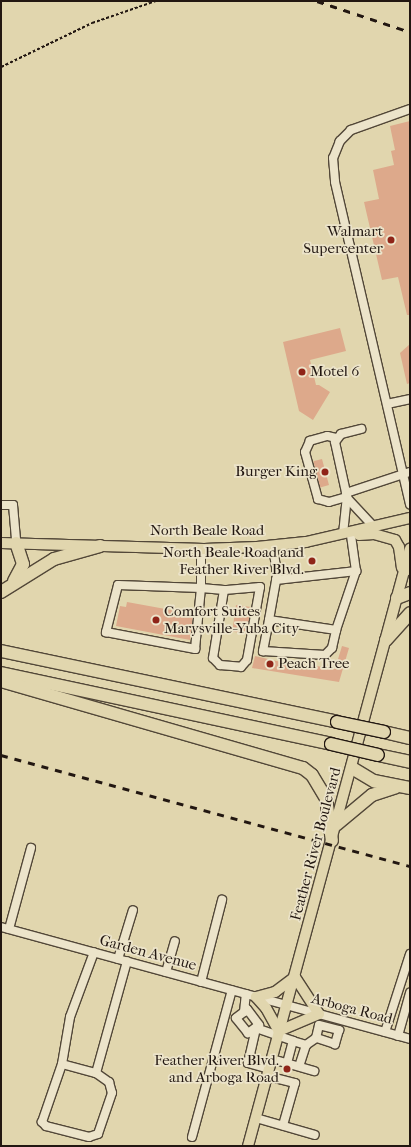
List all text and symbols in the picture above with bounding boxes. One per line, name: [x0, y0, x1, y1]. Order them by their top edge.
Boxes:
place label: Walmart Supercenter: [303, 222, 383, 257]
marker: Walmart Supercenter: [386, 235, 396, 245]
place label: Motel 6: [310, 363, 359, 381]
marker: Motel 6: [297, 367, 307, 377]
place label: Burger King: [235, 463, 317, 481]
marker: Burger King: [320, 467, 330, 477]
street label: North Beale Road: [150, 522, 264, 540]
place label: North Beale Road and Feather River Blvd.: [163, 543, 304, 578]
marker: North Beale Road and Feather River Blvd.: [307, 556, 317, 566]
place label: Comfort Suites Marysville-Yuba City: [164, 602, 299, 637]
marker: Comfort Suites Marysville-Yuba City: [151, 615, 161, 625]
place label: Peach Tree: [278, 655, 349, 673]
marker: Peach Tree: [265, 659, 275, 669]
street label: Feather River Boulevard: [287, 765, 345, 923]
street label: Garden Avenue: [98, 931, 198, 975]
street label: Arboga Road: [310, 990, 394, 1028]
place label: Feather River Blvd. and Arboga Road: [154, 1051, 279, 1086]
marker: Feather River Blvd. and Arboga Road: [282, 1064, 292, 1074]

